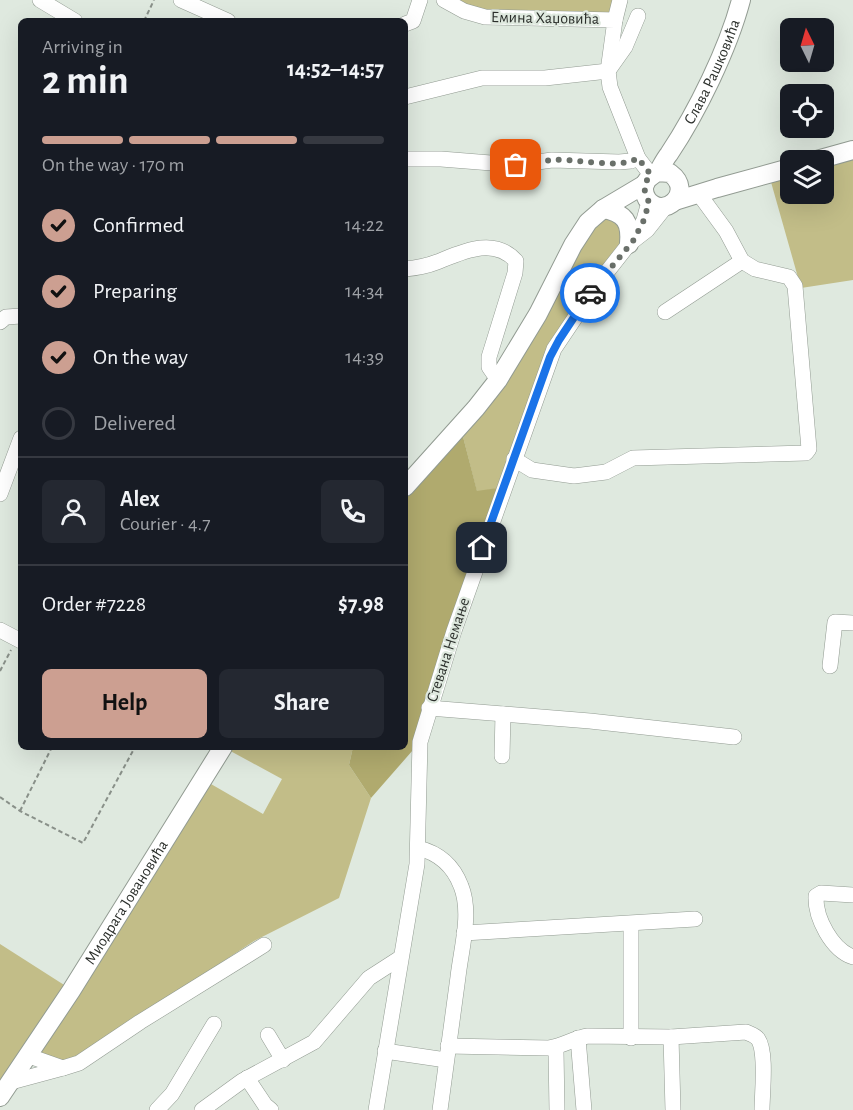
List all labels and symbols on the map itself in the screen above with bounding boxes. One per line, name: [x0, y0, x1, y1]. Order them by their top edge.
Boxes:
street label: Емина Хаџовића: [491, 9, 599, 27]
street label: Слава Рашковића: [681, 17, 743, 127]
north arrow: [780, 18, 834, 72]
pin: [490, 139, 541, 190]
courier: [560, 263, 620, 323]
pin: [456, 522, 507, 573]
street label: Стевана Немање: [424, 596, 472, 704]
street label: Миодрага Јовановића: [82, 837, 171, 967]

